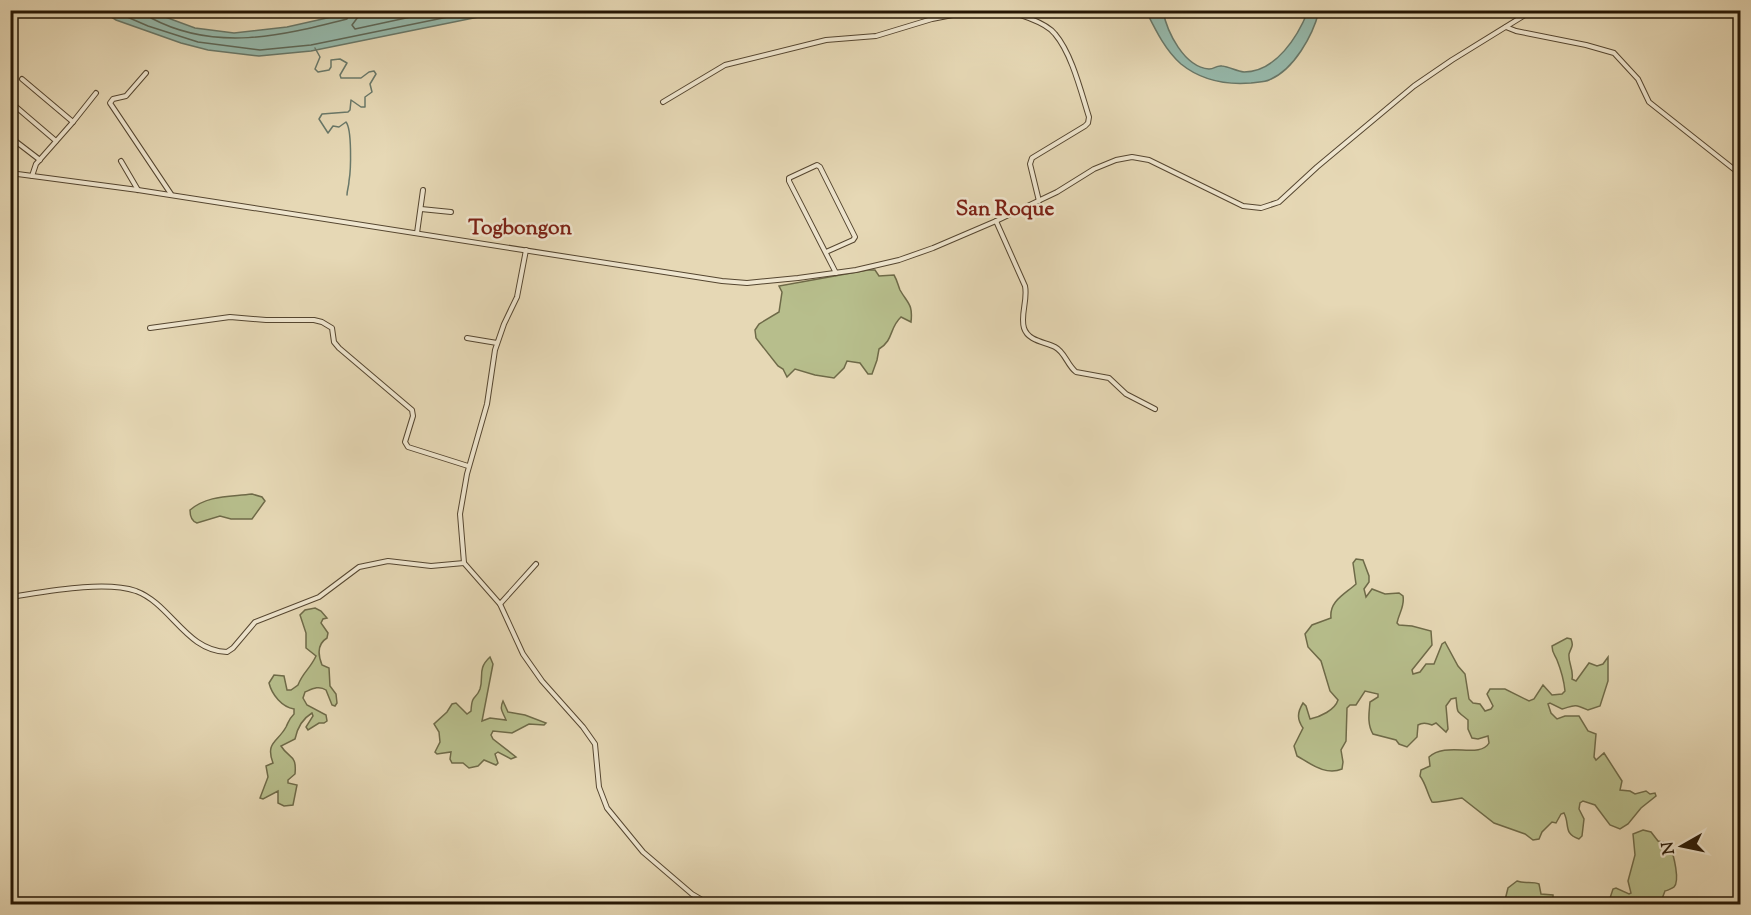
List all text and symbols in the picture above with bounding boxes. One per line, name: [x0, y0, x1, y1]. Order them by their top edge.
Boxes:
district label: San Roque: [956, 195, 1054, 225]
district label: Togbongon: [468, 214, 572, 244]
north arrow: [1652, 816, 1712, 876]
text: N: [1657, 840, 1682, 856]

